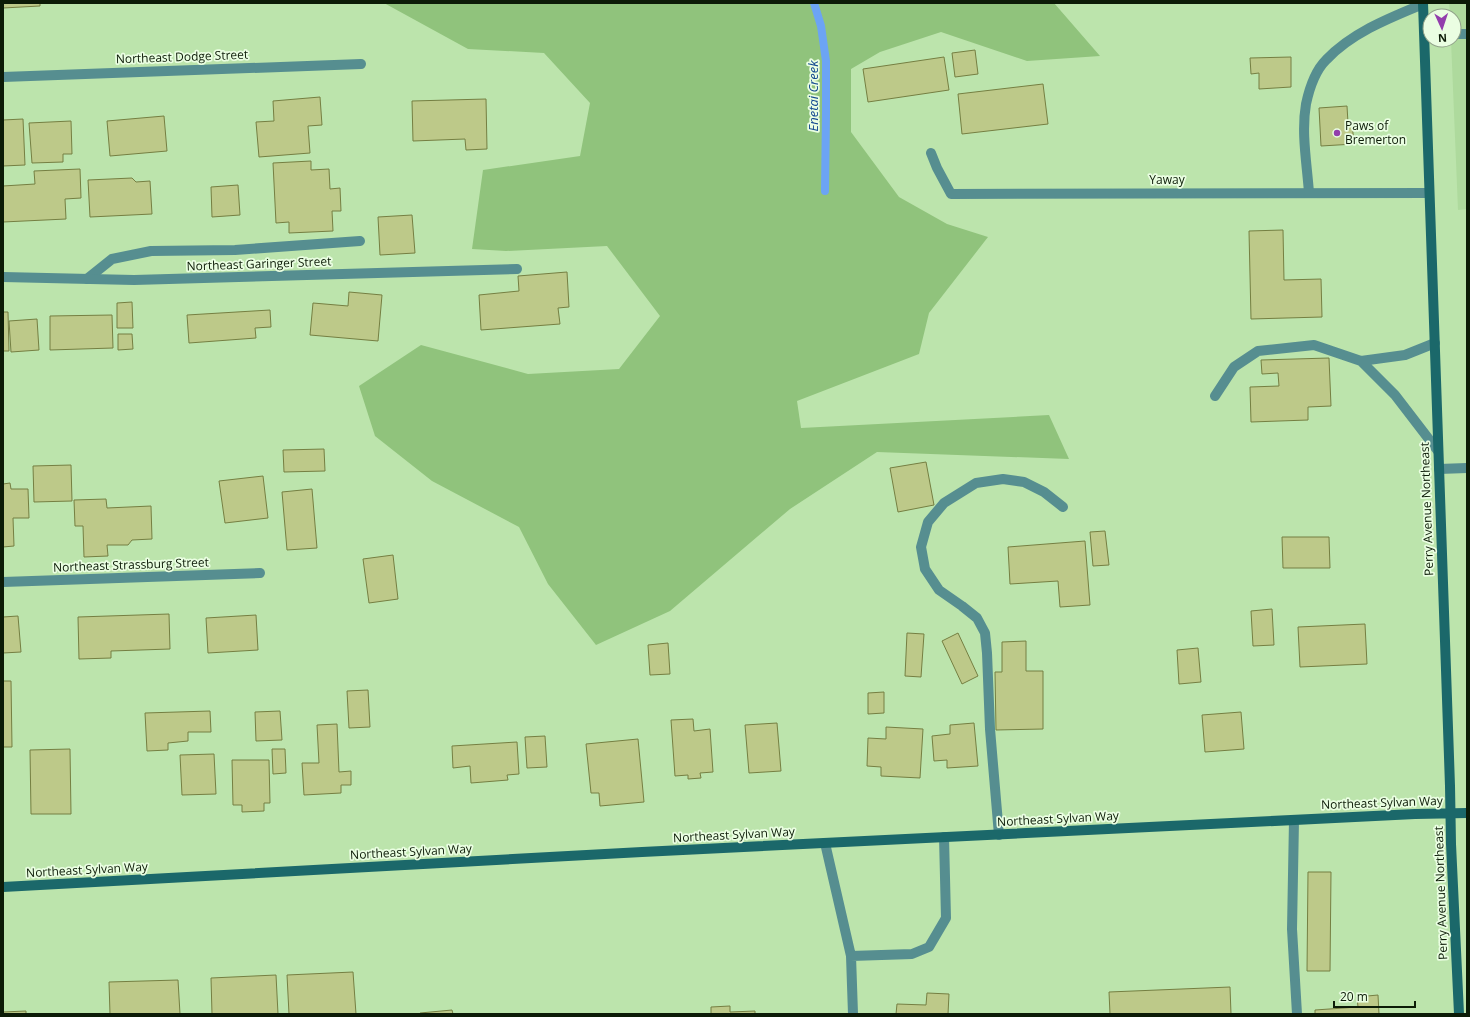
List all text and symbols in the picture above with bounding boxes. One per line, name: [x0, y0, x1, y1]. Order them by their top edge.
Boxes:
north arrow: [1422, 8, 1462, 48]
text: N: [1438, 31, 1447, 46]
street label: Northeast Dodge Street: [115, 46, 248, 67]
water label: Enetai Creek: [804, 60, 822, 132]
place label: Paws of Bremerton: [1345, 117, 1406, 148]
marker: Paws of Bremerton: [1332, 128, 1342, 138]
street label: Yaway: [1149, 171, 1186, 188]
street label: Northeast Garinger Street: [186, 252, 332, 275]
street label: Perry Avenue Northeast: [1416, 442, 1437, 576]
street label: Northeast Strassburg Street: [53, 553, 209, 576]
street label: Northeast Sylvan Way: [1321, 792, 1444, 813]
street label: Northeast Sylvan Way: [997, 807, 1120, 830]
street label: Northeast Sylvan Way: [673, 823, 796, 846]
street label: Perry Avenue Northeast: [1430, 826, 1451, 960]
street label: Northeast Sylvan Way: [350, 840, 473, 863]
street label: Northeast Sylvan Way: [26, 858, 149, 881]
scale bar: [1334, 983, 1415, 1009]
text: 20 m: [1340, 988, 1368, 1005]

